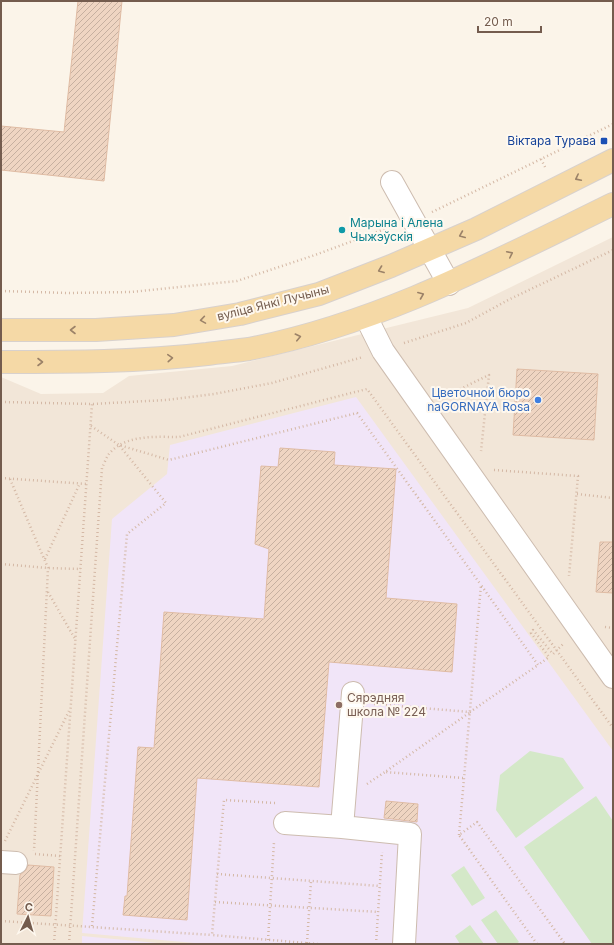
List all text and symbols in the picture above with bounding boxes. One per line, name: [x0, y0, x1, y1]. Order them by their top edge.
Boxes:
scale bar: [478, 8, 541, 34]
text: 20 m: [484, 14, 513, 29]
place label: Віктара Турава: [507, 133, 596, 148]
marker: Віктара Турава: [599, 136, 609, 146]
one-way arrow: [575, 173, 582, 180]
place label: Марына і Алена Чыжэўскія: [350, 215, 443, 244]
marker: Марына і Алена Чыжэўскія: [337, 225, 347, 235]
one-way arrow: [458, 230, 466, 238]
one-way arrow: [505, 251, 513, 259]
one-way arrow: [377, 265, 384, 273]
street label: вуліца Янкі Лучыны: [215, 281, 331, 324]
one-way arrow: [417, 292, 424, 300]
one-way arrow: [200, 316, 206, 324]
one-way arrow: [70, 326, 76, 334]
one-way arrow: [295, 334, 301, 342]
one-way arrow: [167, 354, 173, 363]
one-way arrow: [37, 358, 43, 366]
place label: Цветочной бюро naGORNAYA Rosa: [427, 385, 530, 414]
marker: Цветочной бюро naGORNAYA Rosa: [533, 395, 543, 405]
place label: Сярэдняя школа № 224: [347, 690, 426, 719]
marker: Сярэдняя школа № 224: [334, 700, 344, 710]
north arrow: [8, 897, 48, 937]
text: С: [24, 900, 34, 914]

